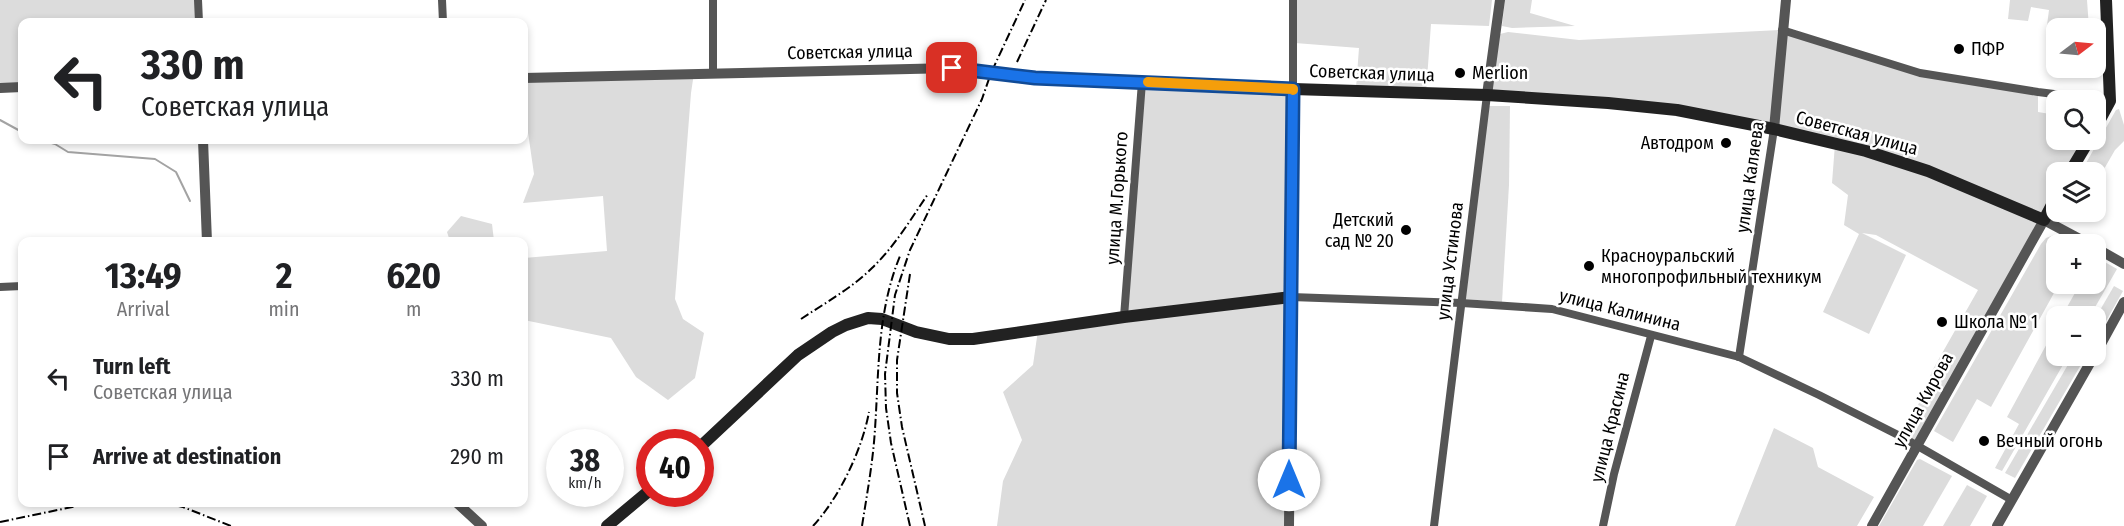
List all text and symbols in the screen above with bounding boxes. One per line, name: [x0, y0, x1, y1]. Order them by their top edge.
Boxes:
north arrow: [2046, 18, 2106, 78]
map controls: [2046, 18, 2106, 366]
place label: ПФР: [1971, 38, 2005, 60]
text: 330 m: [141, 40, 244, 90]
street label: Советская улица: [787, 40, 913, 64]
icon: left: [42, 42, 120, 120]
pin: [926, 42, 977, 93]
marker: ПФР: [1952, 42, 1966, 56]
icon: arrive: [935, 51, 968, 84]
street label: Советская улица: [1309, 60, 1435, 86]
place label: Merlion: [1472, 62, 1528, 84]
marker: Merlion: [1453, 66, 1467, 80]
button: search: [2046, 90, 2106, 150]
text: Советская улица: [141, 91, 329, 123]
street label: Советская улица: [1794, 106, 1921, 160]
street label: улица Каляева: [1731, 120, 1769, 234]
street label: улица М.Горького: [1101, 131, 1133, 265]
place label: Автодром: [1641, 132, 1714, 154]
marker: Автодром: [1719, 136, 1733, 150]
button: layers: [2046, 162, 2106, 222]
street label: улица Устинова: [1432, 201, 1468, 321]
place label: Детский сад № 20: [1325, 209, 1394, 252]
marker: Детский сад № 20: [1399, 223, 1413, 237]
button: +: [2046, 234, 2106, 294]
place label: Красноуральский многопрофильный техникум: [1601, 245, 1822, 288]
text: 13:49: [105, 254, 182, 298]
text: 2: [276, 254, 292, 298]
text: 620: [386, 254, 441, 298]
marker: Красноуральский многопрофильный техникум: [1582, 259, 1596, 273]
street label: улица Калинина: [1557, 284, 1683, 336]
text: Arrival: [117, 297, 170, 321]
text: min: [268, 297, 299, 321]
text: m: [406, 297, 421, 321]
button: −: [2046, 306, 2106, 366]
place label: Школа № 1: [1954, 311, 2038, 333]
marker: Школа № 1: [1935, 315, 1949, 329]
street label: улица Кирова: [1888, 348, 1958, 451]
text: Turn left: [93, 353, 171, 380]
icon: left: [42, 362, 75, 395]
text: 330 m: [451, 365, 504, 392]
street label: улица Красина: [1586, 369, 1634, 484]
text: Советская улица: [93, 380, 232, 404]
speed limit sign: 40: [636, 429, 714, 507]
place label: Вечный огонь: [1996, 430, 2102, 452]
marker: Вечный огонь: [1977, 434, 1991, 448]
icon: arrive: [42, 440, 75, 473]
text: Arrive at destination: [93, 443, 281, 470]
text: 290 m: [450, 443, 504, 470]
text: 38: [570, 443, 600, 479]
position arrow: [1257, 448, 1321, 512]
text: km/h: [568, 474, 602, 492]

